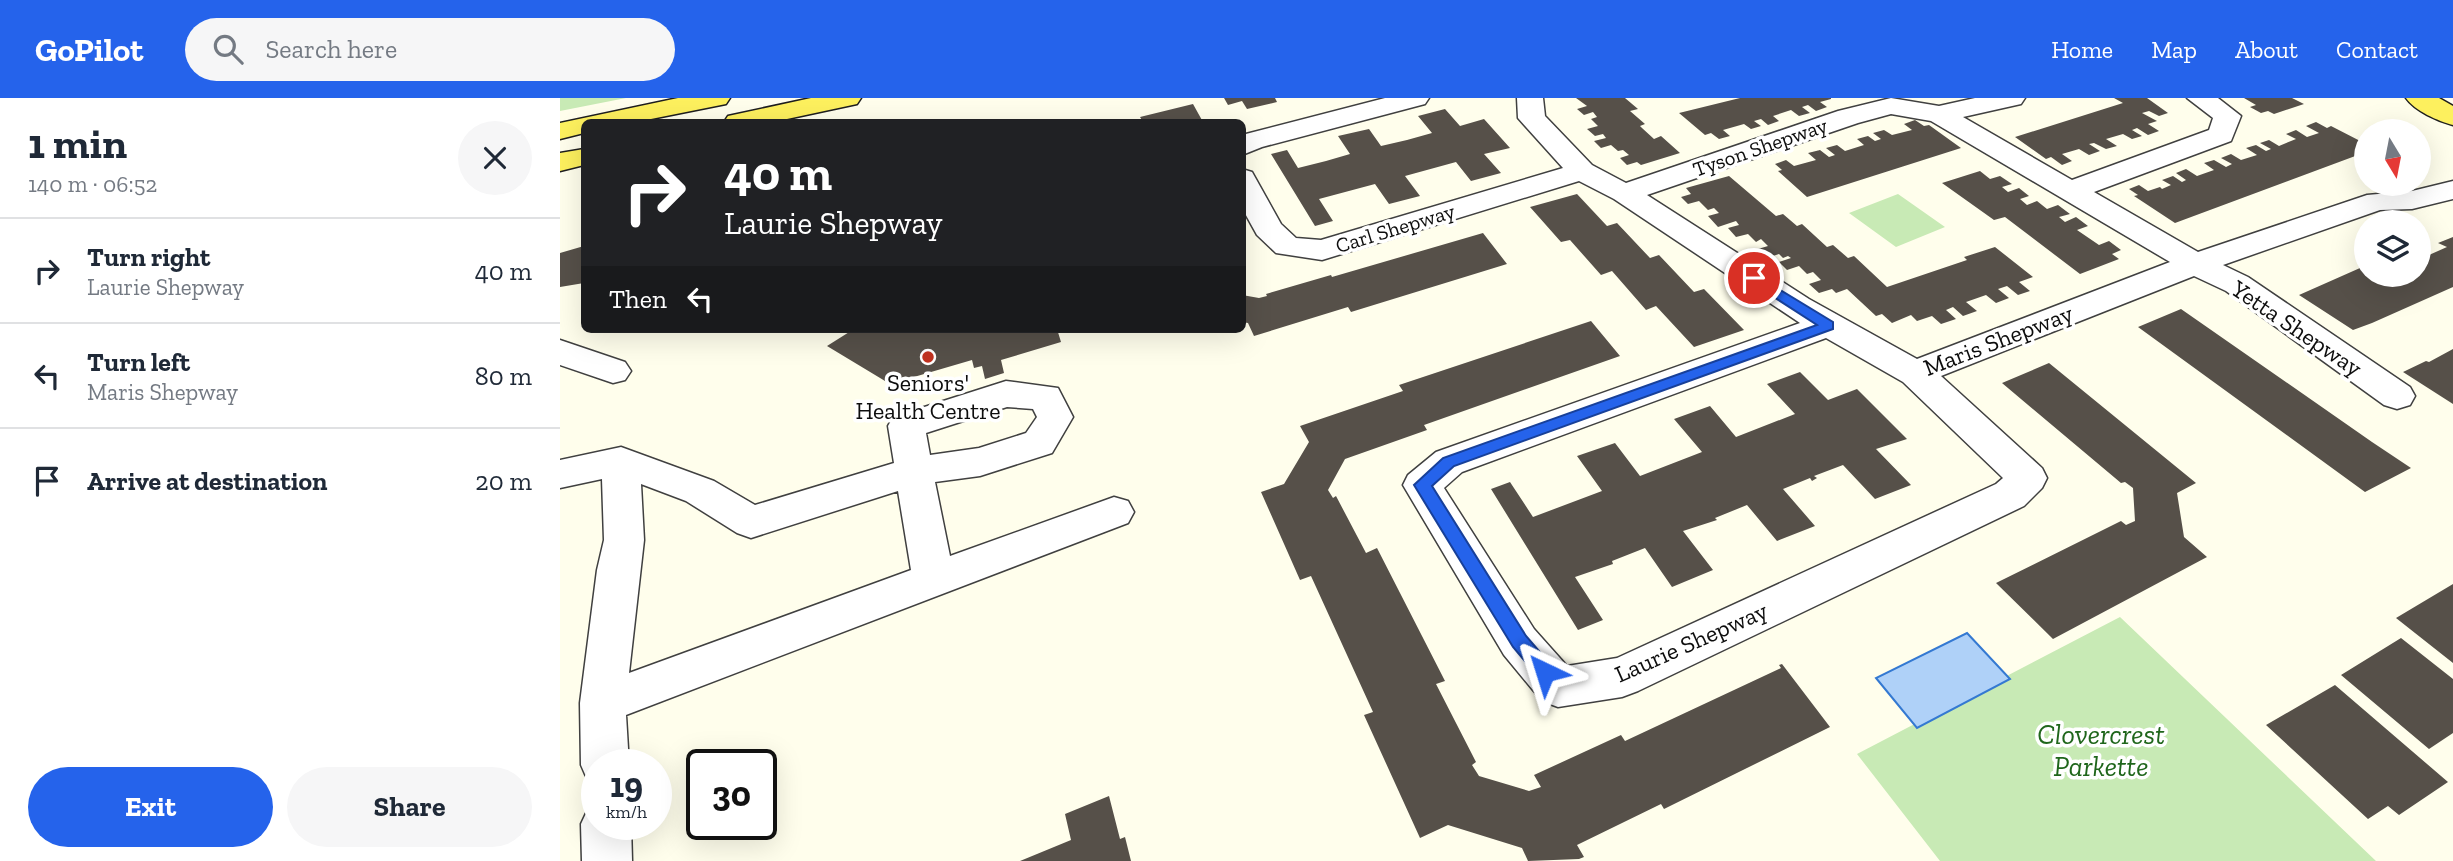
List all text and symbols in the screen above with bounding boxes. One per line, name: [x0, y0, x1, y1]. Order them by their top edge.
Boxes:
search box: [185, 18, 675, 81]
text: GoPilot: [35, 30, 143, 69]
icon: search: [209, 30, 247, 68]
text: Search here: [265, 33, 397, 65]
text: Home: [2051, 35, 2113, 64]
text: Map: [2151, 35, 2197, 64]
text: About: [2235, 35, 2298, 64]
text: Contact: [2336, 35, 2418, 64]
street label: Tyson Shepway: [1689, 112, 1831, 182]
text: 1 min: [28, 118, 127, 169]
north arrow: [2354, 119, 2431, 196]
map controls: [2354, 119, 2431, 287]
button: close: [458, 121, 532, 195]
text: 40 m: [724, 144, 832, 203]
icon: right: [609, 147, 700, 238]
text: 140 m · 06:52: [28, 170, 157, 198]
street label: Carl Shepway: [1332, 198, 1458, 258]
text: Laurie Shepway: [724, 204, 943, 242]
button: layers: [2354, 210, 2431, 287]
text: Turn right: [87, 241, 210, 273]
pin: [1724, 248, 1784, 308]
icon: right: [28, 252, 66, 290]
text: 40 m: [475, 255, 532, 287]
icon: arrive: [1735, 259, 1773, 297]
text: Laurie Shepway: [87, 273, 244, 301]
street label: Yetta Shepway: [2225, 273, 2368, 383]
icon: left: [681, 280, 719, 318]
text: Then: [609, 283, 667, 315]
street label: Maris Shepway: [1919, 298, 2077, 382]
text: Turn left: [87, 346, 190, 378]
marker: Seniors' Health Centre: [920, 349, 936, 365]
icon: left: [28, 357, 66, 395]
text: 80 m: [475, 360, 532, 392]
place label: Seniors' Health Centre: [855, 368, 1001, 425]
text: Maris Shepway: [87, 378, 238, 406]
icon: arrive: [28, 462, 66, 500]
text: Arrive at destination: [87, 465, 327, 497]
text: 20 m: [475, 465, 532, 497]
street label: Laurie Shepway: [1610, 595, 1772, 689]
position arrow: [1508, 635, 1582, 709]
park label: Clovercrest Parkette: [2037, 718, 2165, 783]
speed limit sign: 30: [686, 749, 777, 840]
text: 19: [610, 764, 643, 806]
button: Exit: [28, 767, 273, 847]
button: Share: [287, 767, 532, 847]
text: km/h: [606, 801, 647, 823]

